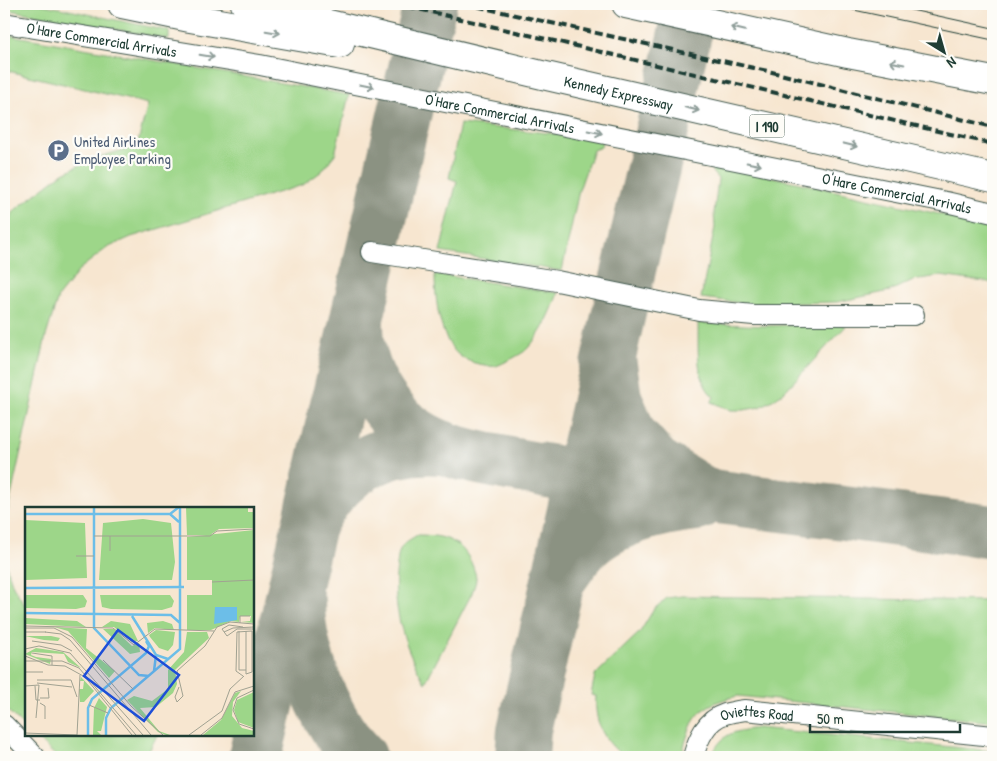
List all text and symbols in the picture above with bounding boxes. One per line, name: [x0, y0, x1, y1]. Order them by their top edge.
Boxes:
street label: O'Hare Commercial Arrivals: [25, 16, 179, 62]
one-way arrow: [730, 24, 746, 33]
one-way arrow: [265, 28, 281, 38]
north arrow: [920, 28, 970, 78]
one-way arrow: [199, 52, 215, 62]
text: N: [943, 53, 961, 73]
one-way arrow: [889, 58, 905, 67]
street label: Kennedy Expressway: [562, 70, 675, 115]
one-way arrow: [359, 82, 375, 92]
street label: O'Hare Commercial Arrivals: [423, 88, 577, 138]
one-way arrow: [683, 105, 699, 114]
road number: I 190: [750, 114, 784, 138]
one-way arrow: [587, 127, 603, 137]
place label: United Airlines Employee Parking: [74, 131, 171, 169]
parking icon: United Airlines Employee Parking: [46, 138, 70, 162]
one-way arrow: [842, 141, 858, 150]
one-way arrow: [746, 159, 762, 169]
street label: O'Hare Commercial Arrivals: [820, 167, 974, 218]
inset map: [25, 507, 254, 736]
street label: Oviettes Road: [717, 699, 795, 726]
scale bar: [810, 701, 960, 733]
text: 50 m: [817, 708, 844, 729]

